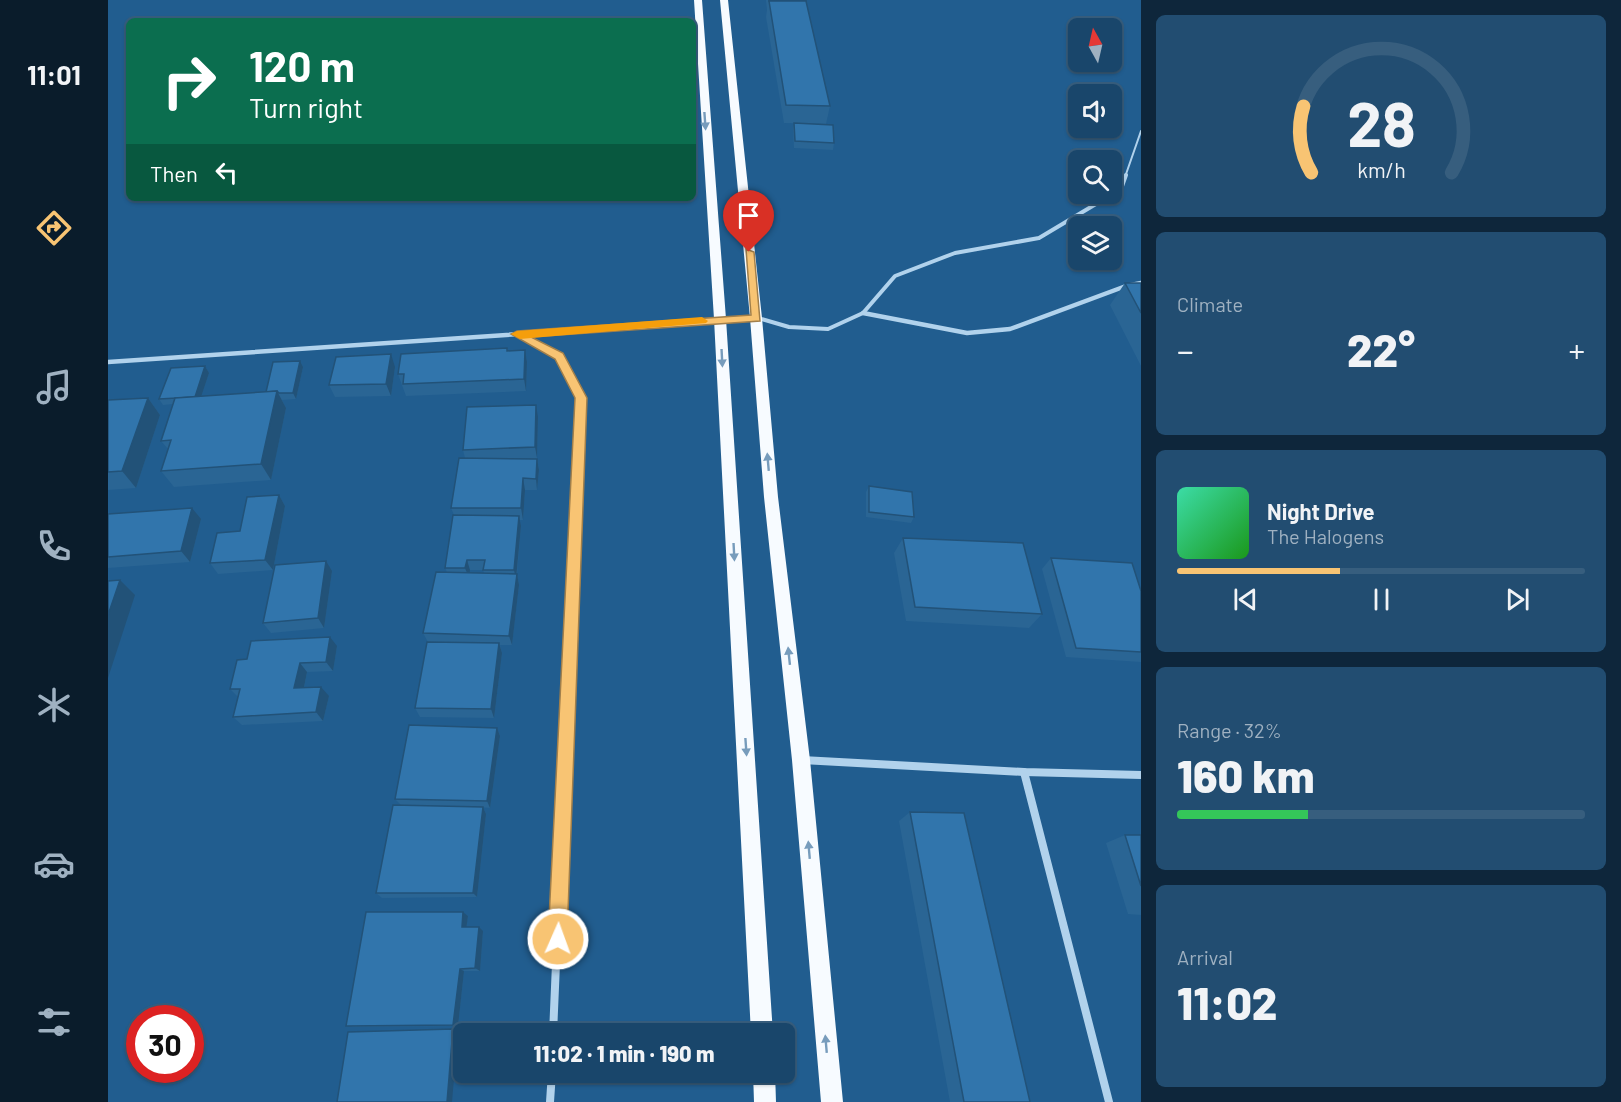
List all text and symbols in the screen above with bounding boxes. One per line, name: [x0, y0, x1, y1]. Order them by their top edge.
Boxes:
north arrow: [1068, 18, 1122, 72]
map controls: [1068, 18, 1122, 270]
text: 120 m: [249, 40, 355, 90]
icon: right: [150, 42, 228, 120]
text: 11:01: [27, 58, 81, 90]
button: sound: [1068, 84, 1122, 138]
text: 28: [1347, 85, 1415, 159]
text: Turn right: [249, 91, 363, 123]
one-way arrow: [700, 112, 710, 131]
button: search: [1068, 150, 1122, 204]
icon: left: [210, 156, 243, 189]
text: km/h: [1357, 158, 1405, 183]
text: Then: [150, 160, 198, 186]
pin: [723, 190, 774, 252]
icon: arrive: [732, 199, 765, 232]
icon: directions: [33, 207, 75, 249]
button: layers: [1068, 216, 1122, 270]
text: Climate: [1177, 292, 1243, 316]
text: 22°: [1347, 322, 1415, 376]
text: −: [1177, 330, 1194, 370]
text: +: [1568, 330, 1585, 370]
one-way arrow: [718, 348, 727, 367]
icon: music: [33, 366, 75, 408]
one-way arrow: [764, 452, 773, 471]
text: Night Drive: [1267, 498, 1375, 524]
text: The Halogens: [1267, 524, 1384, 548]
icon: phone: [33, 525, 75, 567]
one-way arrow: [729, 543, 738, 562]
icon: previous: [1229, 583, 1262, 616]
icon: pause: [1365, 583, 1398, 616]
icon: next: [1501, 583, 1534, 616]
one-way arrow: [785, 646, 794, 665]
icon: climate: [33, 684, 75, 726]
text: Range · 32%: [1177, 718, 1282, 742]
one-way arrow: [741, 737, 750, 756]
text: 160 km: [1177, 748, 1315, 802]
one-way arrow: [804, 840, 814, 859]
icon: car: [33, 843, 75, 885]
position arrow: [526, 907, 590, 971]
text: Arrival: [1177, 945, 1233, 969]
text: 11:02: [1177, 975, 1277, 1029]
icon: filters: [33, 1001, 75, 1043]
speed limit sign: 30: [126, 1005, 204, 1083]
one-way arrow: [821, 1034, 831, 1053]
text: 11:02 · 1 min · 190 m: [534, 1040, 714, 1066]

